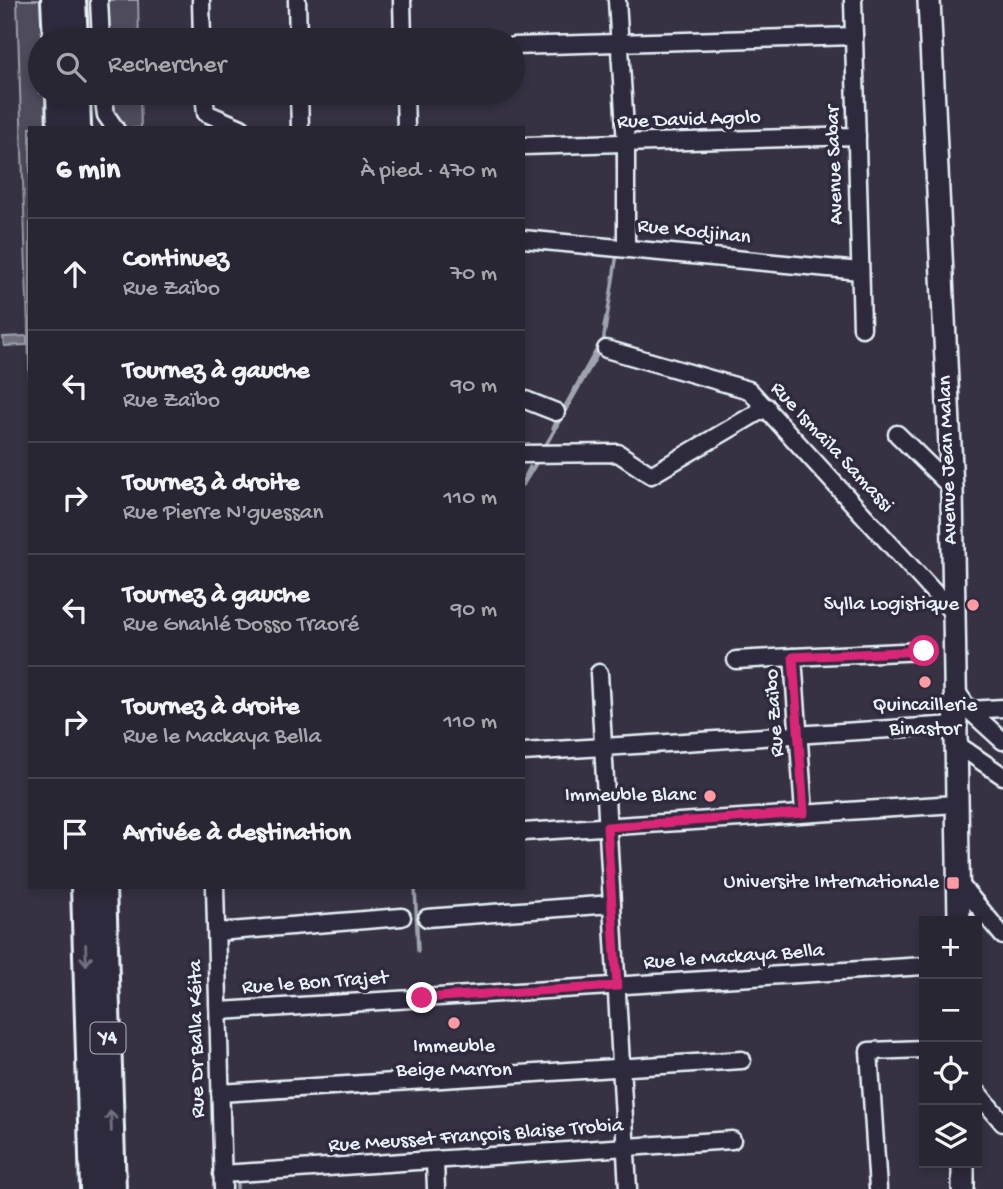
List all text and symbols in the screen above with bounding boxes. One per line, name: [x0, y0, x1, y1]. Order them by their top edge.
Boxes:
search box: [28, 28, 525, 105]
icon: search: [52, 48, 90, 86]
text: Rechercher: [108, 51, 226, 82]
street label: Avenue Sabar: [821, 103, 851, 225]
street label: Rue David Agolo: [617, 106, 761, 136]
text: 6 min: [56, 154, 120, 189]
text: À pied · 470 m: [361, 158, 497, 185]
street label: Rue Kodjinan: [636, 215, 752, 251]
text: Continuez: [123, 245, 229, 276]
icon: ahead: [56, 255, 94, 293]
text: 70 m: [450, 261, 497, 288]
text: Rue Zaïbo: [123, 276, 220, 303]
text: Tournez à gauche: [123, 357, 310, 388]
icon: left: [56, 367, 94, 405]
text: 90 m: [451, 373, 497, 400]
street label: Avenue Jean Malan: [934, 375, 964, 545]
street label: Rue Ismaïla Samassi: [764, 377, 898, 519]
text: Rue Zaïbo: [123, 388, 220, 415]
text: Tournez à droite: [123, 469, 300, 500]
icon: right: [56, 479, 94, 517]
text: 110 m: [444, 485, 497, 512]
text: Rue Pierre N'guessan: [123, 500, 324, 527]
text: Tournez à gauche: [123, 581, 310, 612]
icon: left: [56, 591, 94, 629]
place label: Sylla Logistique: [824, 593, 960, 618]
text: 90 m: [451, 597, 497, 624]
marker: Sylla Logistique: [965, 597, 981, 613]
text: Rue Gnahlé Dosso Traoré: [123, 612, 359, 639]
route start: [908, 635, 939, 666]
street label: Rue Zaïbo: [760, 668, 792, 758]
marker: Quincaillerie Binastor: [917, 674, 933, 690]
text: Tournez à droite: [123, 693, 300, 724]
place label: Quincaillerie Binastor: [873, 694, 979, 743]
icon: right: [56, 703, 94, 741]
text: 110 m: [444, 709, 497, 736]
text: Rue le Mackaya Bella: [123, 724, 321, 751]
place label: Immeuble Blanc: [565, 784, 697, 809]
marker: Immeuble Blanc: [702, 788, 718, 804]
icon: arrive: [56, 815, 94, 853]
text: Arrivée à destination: [123, 819, 351, 850]
place label: Universite Internationale: [724, 871, 940, 896]
marker: Universite Internationale: [945, 875, 961, 891]
map controls: [919, 916, 982, 1168]
button: +: [919, 916, 982, 979]
street label: Rue le Mackaya Bella: [643, 939, 826, 977]
one-way arrow: [79, 944, 93, 967]
street label: Rue Dr Balla Kéita: [184, 958, 212, 1118]
street label: Rue le Bon Trajet: [241, 966, 391, 1002]
button: −: [919, 979, 982, 1042]
route end: [406, 982, 437, 1013]
marker: Immeuble Beige Marron: [446, 1015, 462, 1031]
road number: Y4: [90, 1022, 126, 1054]
place label: Immeuble Beige Marron: [395, 1035, 512, 1084]
button: locate: [919, 1042, 982, 1105]
button: layers: [919, 1105, 982, 1168]
one-way arrow: [104, 1110, 117, 1133]
street label: Rue Meusset François Blaise Trobia: [328, 1114, 626, 1160]

